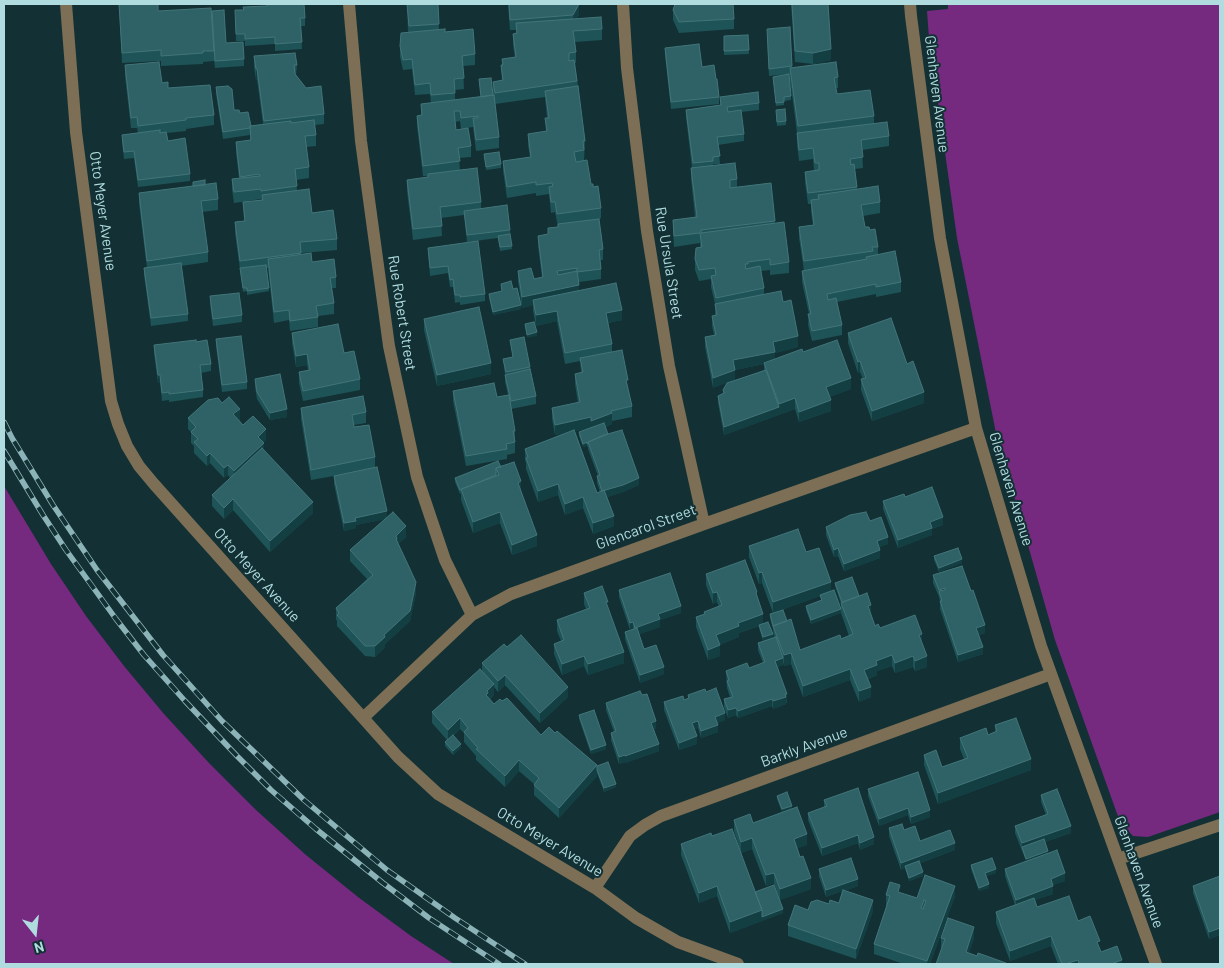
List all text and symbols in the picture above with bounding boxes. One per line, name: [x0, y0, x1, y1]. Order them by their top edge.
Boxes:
street label: Glenhaven Avenue: [921, 34, 953, 154]
street label: Otto Meyer Avenue: [86, 150, 120, 272]
street label: Rue Ursula Street: [651, 205, 687, 321]
street label: Rue Robert Street: [384, 254, 420, 372]
street label: Glenhaven Avenue: [985, 430, 1037, 548]
street label: Glencarol Street: [594, 501, 698, 553]
street label: Otto Meyer Avenue: [210, 524, 304, 626]
street label: Barkly Avenue: [758, 723, 850, 771]
street label: Otto Meyer Avenue: [494, 803, 606, 881]
street label: Glenhaven Avenue: [1110, 813, 1168, 931]
north arrow: [10, 908, 60, 958]
text: N: [32, 938, 46, 957]

